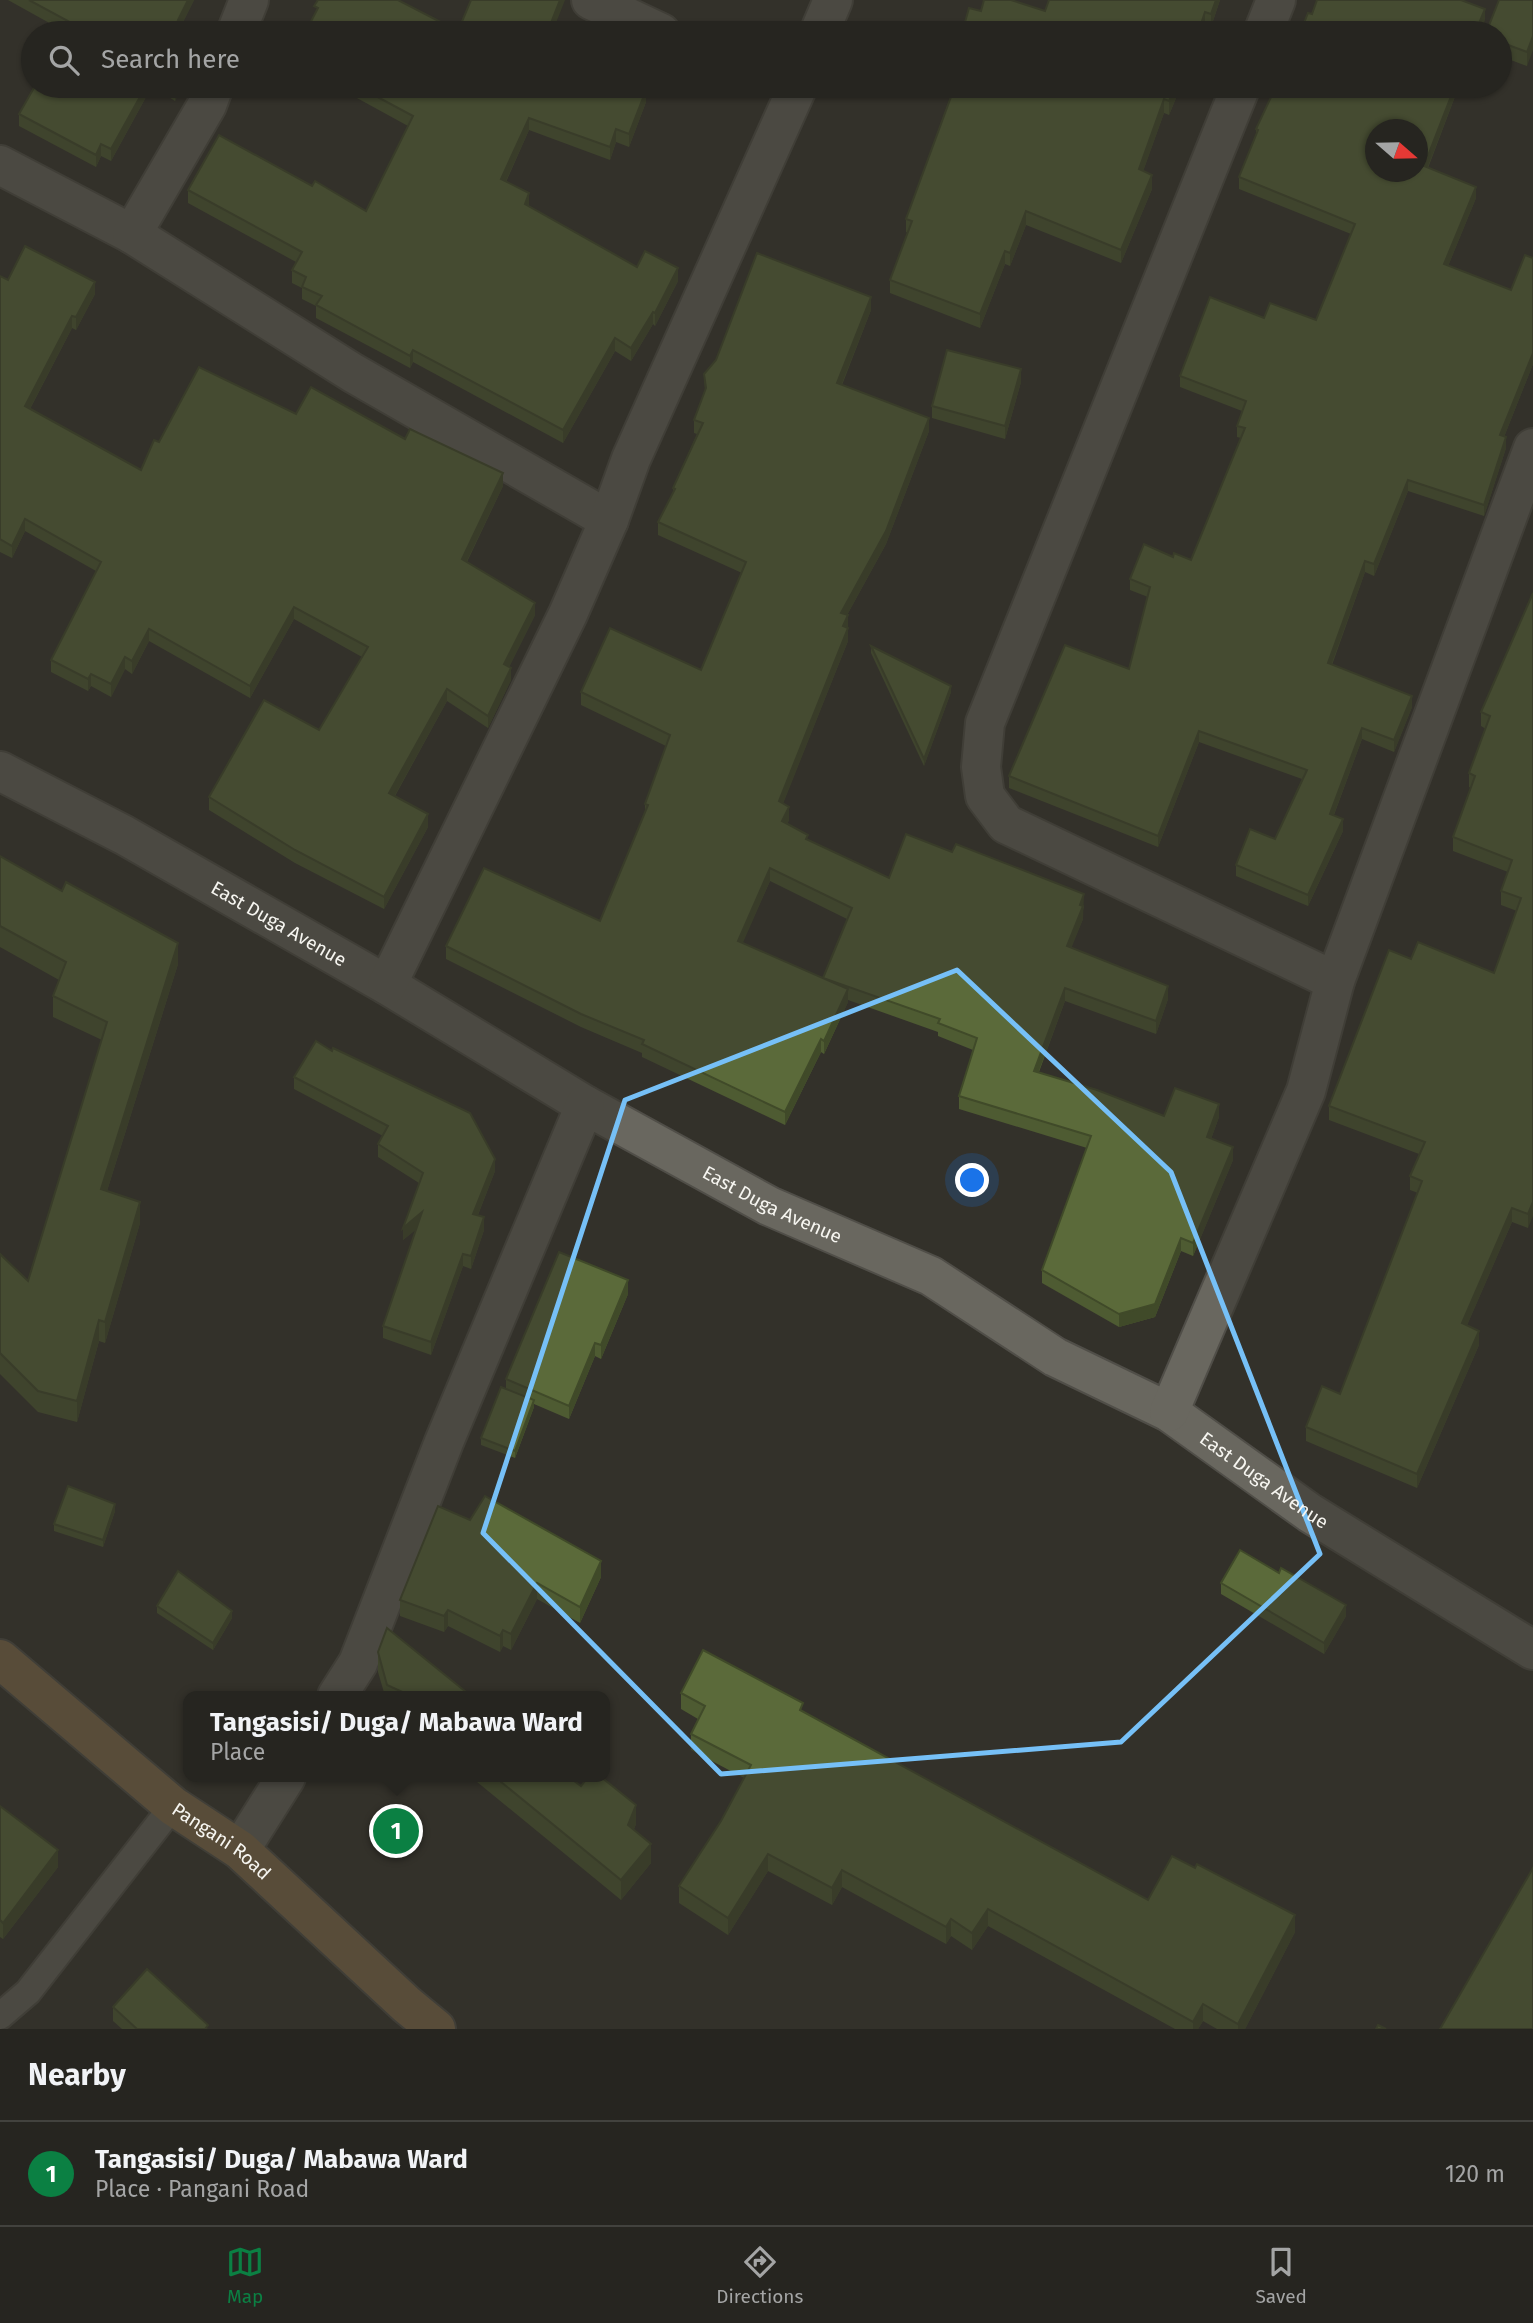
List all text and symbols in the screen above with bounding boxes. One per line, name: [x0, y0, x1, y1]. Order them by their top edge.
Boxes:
search box: [21, 21, 1512, 98]
icon: search: [45, 41, 83, 79]
text: Search here: [101, 44, 240, 75]
north arrow: [1365, 119, 1428, 182]
street label: East Duga Avenue: [207, 876, 351, 971]
street label: East Duga Avenue: [699, 1160, 846, 1248]
your location: [955, 1163, 989, 1197]
street label: East Duga Avenue: [1196, 1427, 1333, 1533]
popup: [183, 1691, 610, 1782]
text: Tangasisi/ Duga/ Mabawa Ward: [210, 1707, 583, 1738]
text: Place: [210, 1738, 265, 1766]
street label: Pangani Road: [168, 1797, 276, 1884]
pin: 1: [373, 1805, 419, 1857]
text: Nearby: [28, 2057, 126, 2093]
text: Tangasisi/ Duga/ Mabawa Ward: [95, 2144, 468, 2175]
text: 1: [46, 2160, 56, 2188]
text: 120 m: [1445, 2160, 1505, 2188]
text: Place · Pangani Road: [95, 2175, 309, 2203]
tab: Map: [226, 2243, 264, 2308]
tab: Directions: [716, 2243, 803, 2308]
tab: Saved: [1256, 2243, 1307, 2308]

